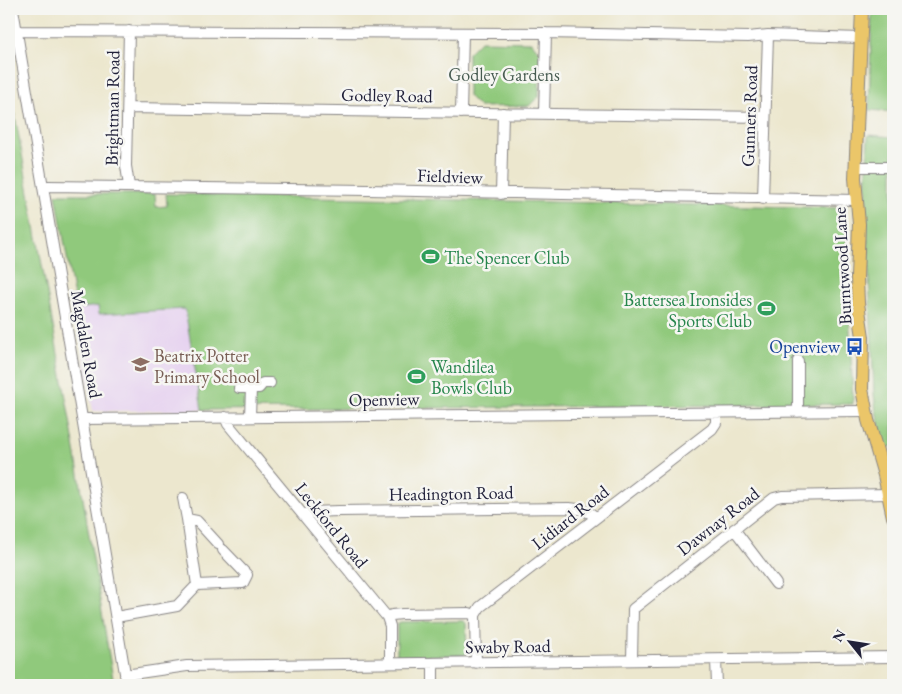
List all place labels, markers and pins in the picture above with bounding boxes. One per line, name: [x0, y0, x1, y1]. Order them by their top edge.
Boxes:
place label: The Spencer Club: [444, 246, 570, 269]
sports icon: The Spencer Club: [420, 247, 440, 267]
place label: Battersea Ironsides Sports Club: [624, 288, 752, 332]
sports icon: Battersea Ironsides Sports Club: [756, 299, 776, 319]
place label: Openview: [769, 335, 841, 358]
bus stop icon: Openview: [844, 336, 864, 356]
place label: Beatrix Potter Primary School: [154, 344, 260, 388]
school or university icon: Beatrix Potter Primary School: [130, 355, 150, 375]
place label: Wandilea Bowls Club: [431, 355, 512, 399]
sports icon: Wandilea Bowls Club: [407, 366, 427, 386]

